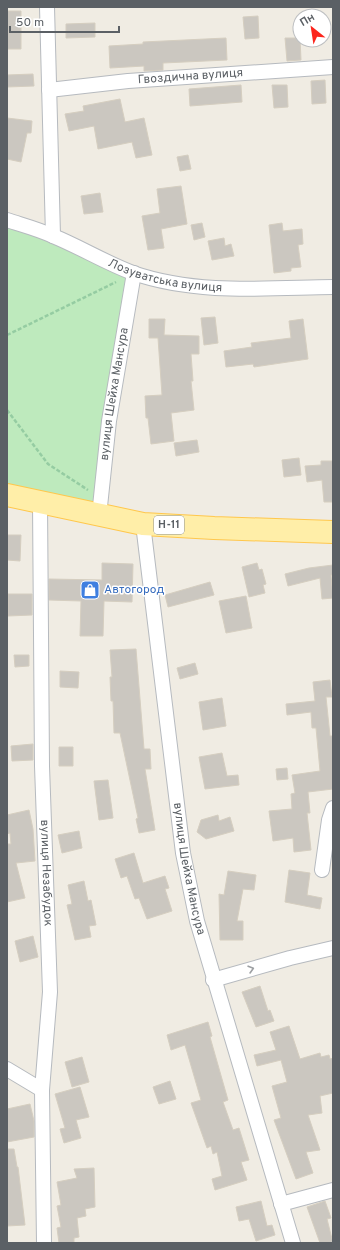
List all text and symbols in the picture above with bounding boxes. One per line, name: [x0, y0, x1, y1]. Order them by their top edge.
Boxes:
scale bar: [10, 8, 119, 34]
north arrow: [292, 8, 332, 48]
text: Пн: [298, 10, 317, 30]
text: 50 m: [16, 15, 44, 31]
street label: Гвоздична вулиця: [137, 65, 244, 88]
street label: Лозуватська вулиця: [105, 255, 223, 296]
street label: вулиця Шейха Мансура: [97, 326, 133, 461]
road number: Н-11: [154, 516, 184, 534]
shop icon: Автогород: [79, 579, 101, 601]
place label: Автогород: [104, 582, 165, 598]
street label: вулиця Шейха Мансура: [169, 802, 209, 937]
street label: вулиця Незабудок: [36, 819, 56, 927]
one-way arrow: [247, 965, 254, 974]

